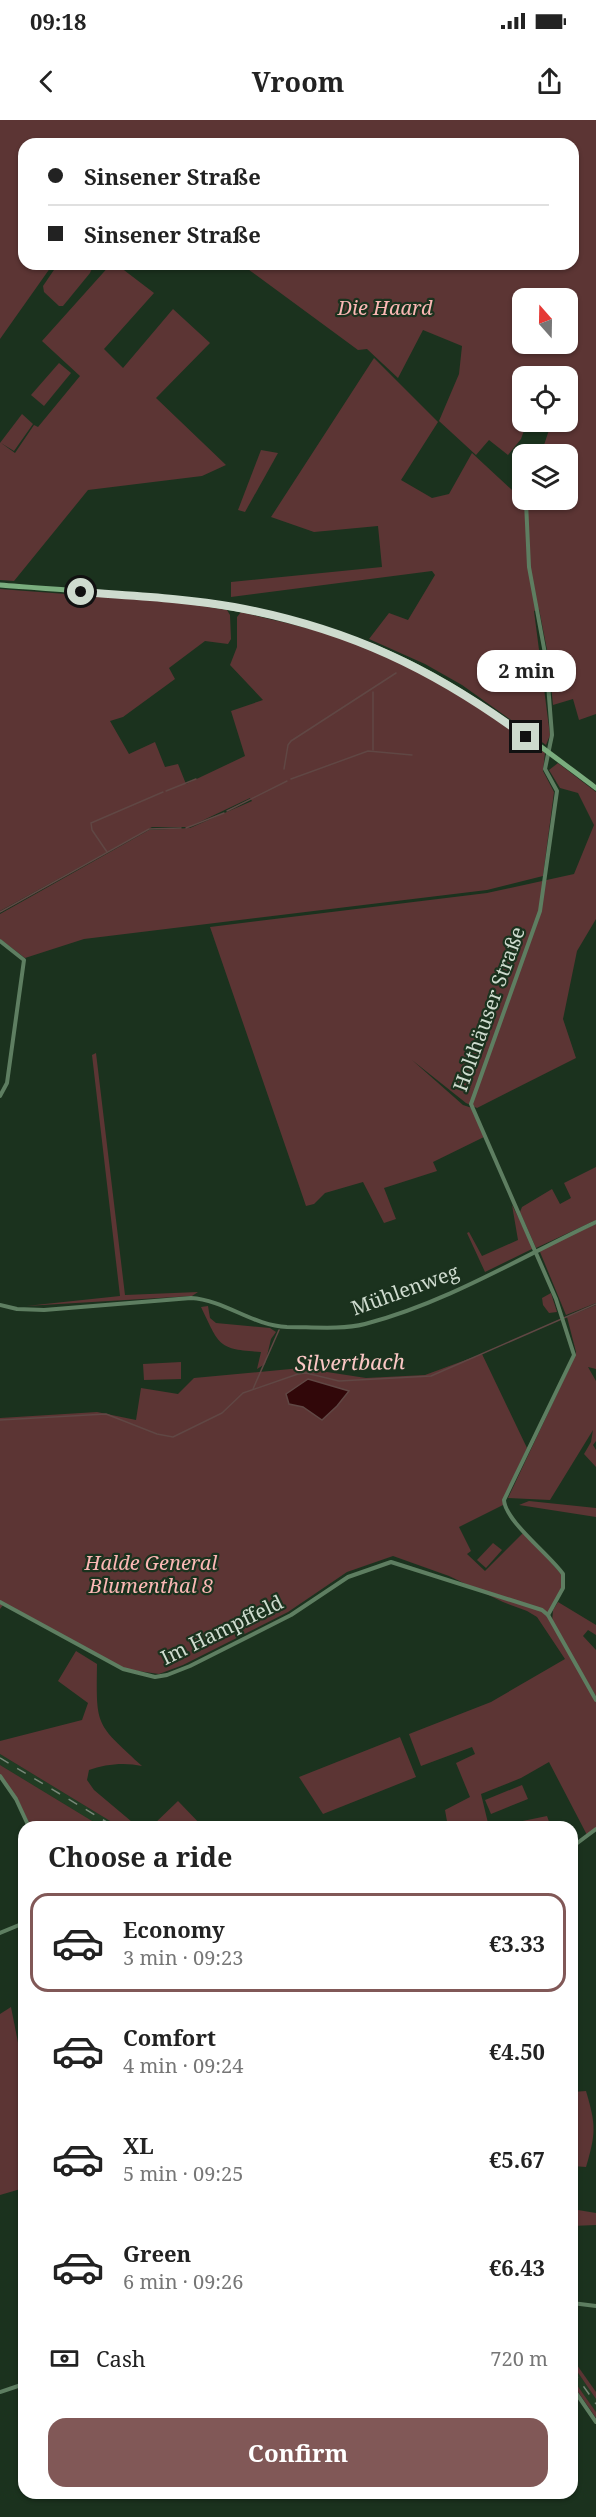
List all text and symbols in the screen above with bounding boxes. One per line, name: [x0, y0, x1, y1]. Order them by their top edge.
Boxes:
text: 09:18: [30, 6, 86, 36]
text: Vroom: [252, 63, 344, 100]
icon: back: [30, 65, 63, 98]
icon: share: [533, 65, 566, 98]
text: Sinsener Straße: [84, 161, 261, 191]
text: Sinsener Straße: [84, 219, 261, 249]
north arrow: [512, 288, 578, 354]
map controls: [512, 288, 578, 510]
park label: Die Haard: [336, 294, 433, 321]
button: locate: [512, 366, 578, 432]
button: layers: [512, 444, 578, 510]
route start: [67, 578, 94, 605]
callout: 2 min: [476, 650, 576, 692]
text: 2 min: [498, 657, 555, 684]
route end: [512, 723, 539, 750]
street label: Holthäuser Straße: [446, 923, 531, 1095]
street label: Mühlenweg: [347, 1257, 463, 1321]
water label: Silvertbach: [295, 1347, 406, 1377]
park label: Halde General Blumenthal 8: [84, 1549, 217, 1599]
street label: Im Hampffeld: [156, 1588, 288, 1671]
text: Choose a ride: [48, 1838, 233, 1875]
text: Economy: [123, 1914, 225, 1944]
icon: car: [51, 1916, 105, 1970]
text: €3.33: [489, 1928, 545, 1958]
text: 3 min · 09:23: [123, 1944, 243, 1971]
text: Comfort: [123, 2022, 216, 2052]
icon: car: [51, 2024, 105, 2078]
text: €4.50: [489, 2036, 545, 2066]
text: 4 min · 09:24: [123, 2052, 243, 2079]
text: XL: [123, 2130, 154, 2160]
icon: car: [51, 2132, 105, 2186]
text: €5.67: [489, 2144, 545, 2174]
text: 5 min · 09:25: [123, 2160, 243, 2187]
text: Green: [123, 2238, 191, 2268]
icon: car: [51, 2240, 105, 2294]
text: €6.43: [489, 2252, 545, 2282]
text: 6 min · 09:26: [123, 2268, 243, 2295]
icon: cash: [48, 2342, 81, 2375]
text: Cash: [96, 2343, 146, 2373]
text: 720 m: [490, 2345, 548, 2372]
button: Confirm: [48, 2418, 548, 2487]

